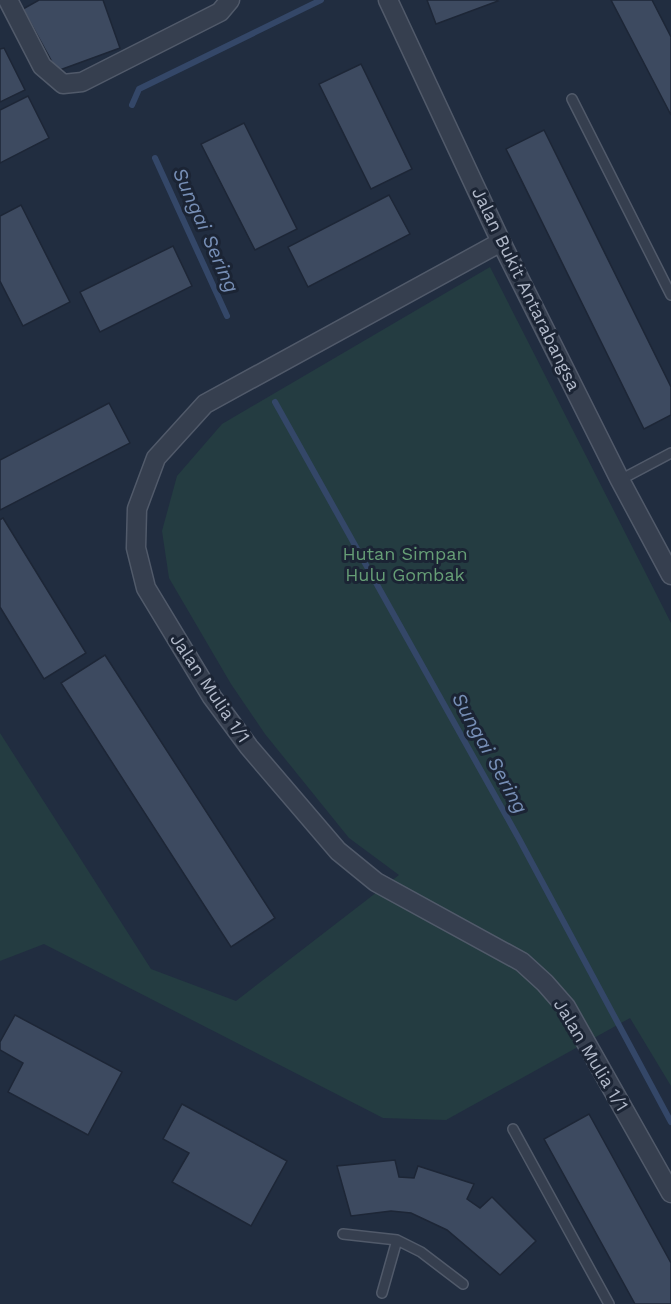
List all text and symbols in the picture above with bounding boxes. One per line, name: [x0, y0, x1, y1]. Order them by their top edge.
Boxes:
water label: Sungai Sering: [168, 164, 244, 296]
street label: Jalan Bukit Antarabangsa: [468, 184, 585, 394]
park label: Hutan Simpan Hulu Gombak: [342, 543, 468, 585]
street label: Jalan Mulia 1/1: [166, 629, 255, 746]
water label: Sungai Sering: [447, 688, 533, 818]
street label: Jalan Mulia 1/1: [550, 995, 633, 1115]

